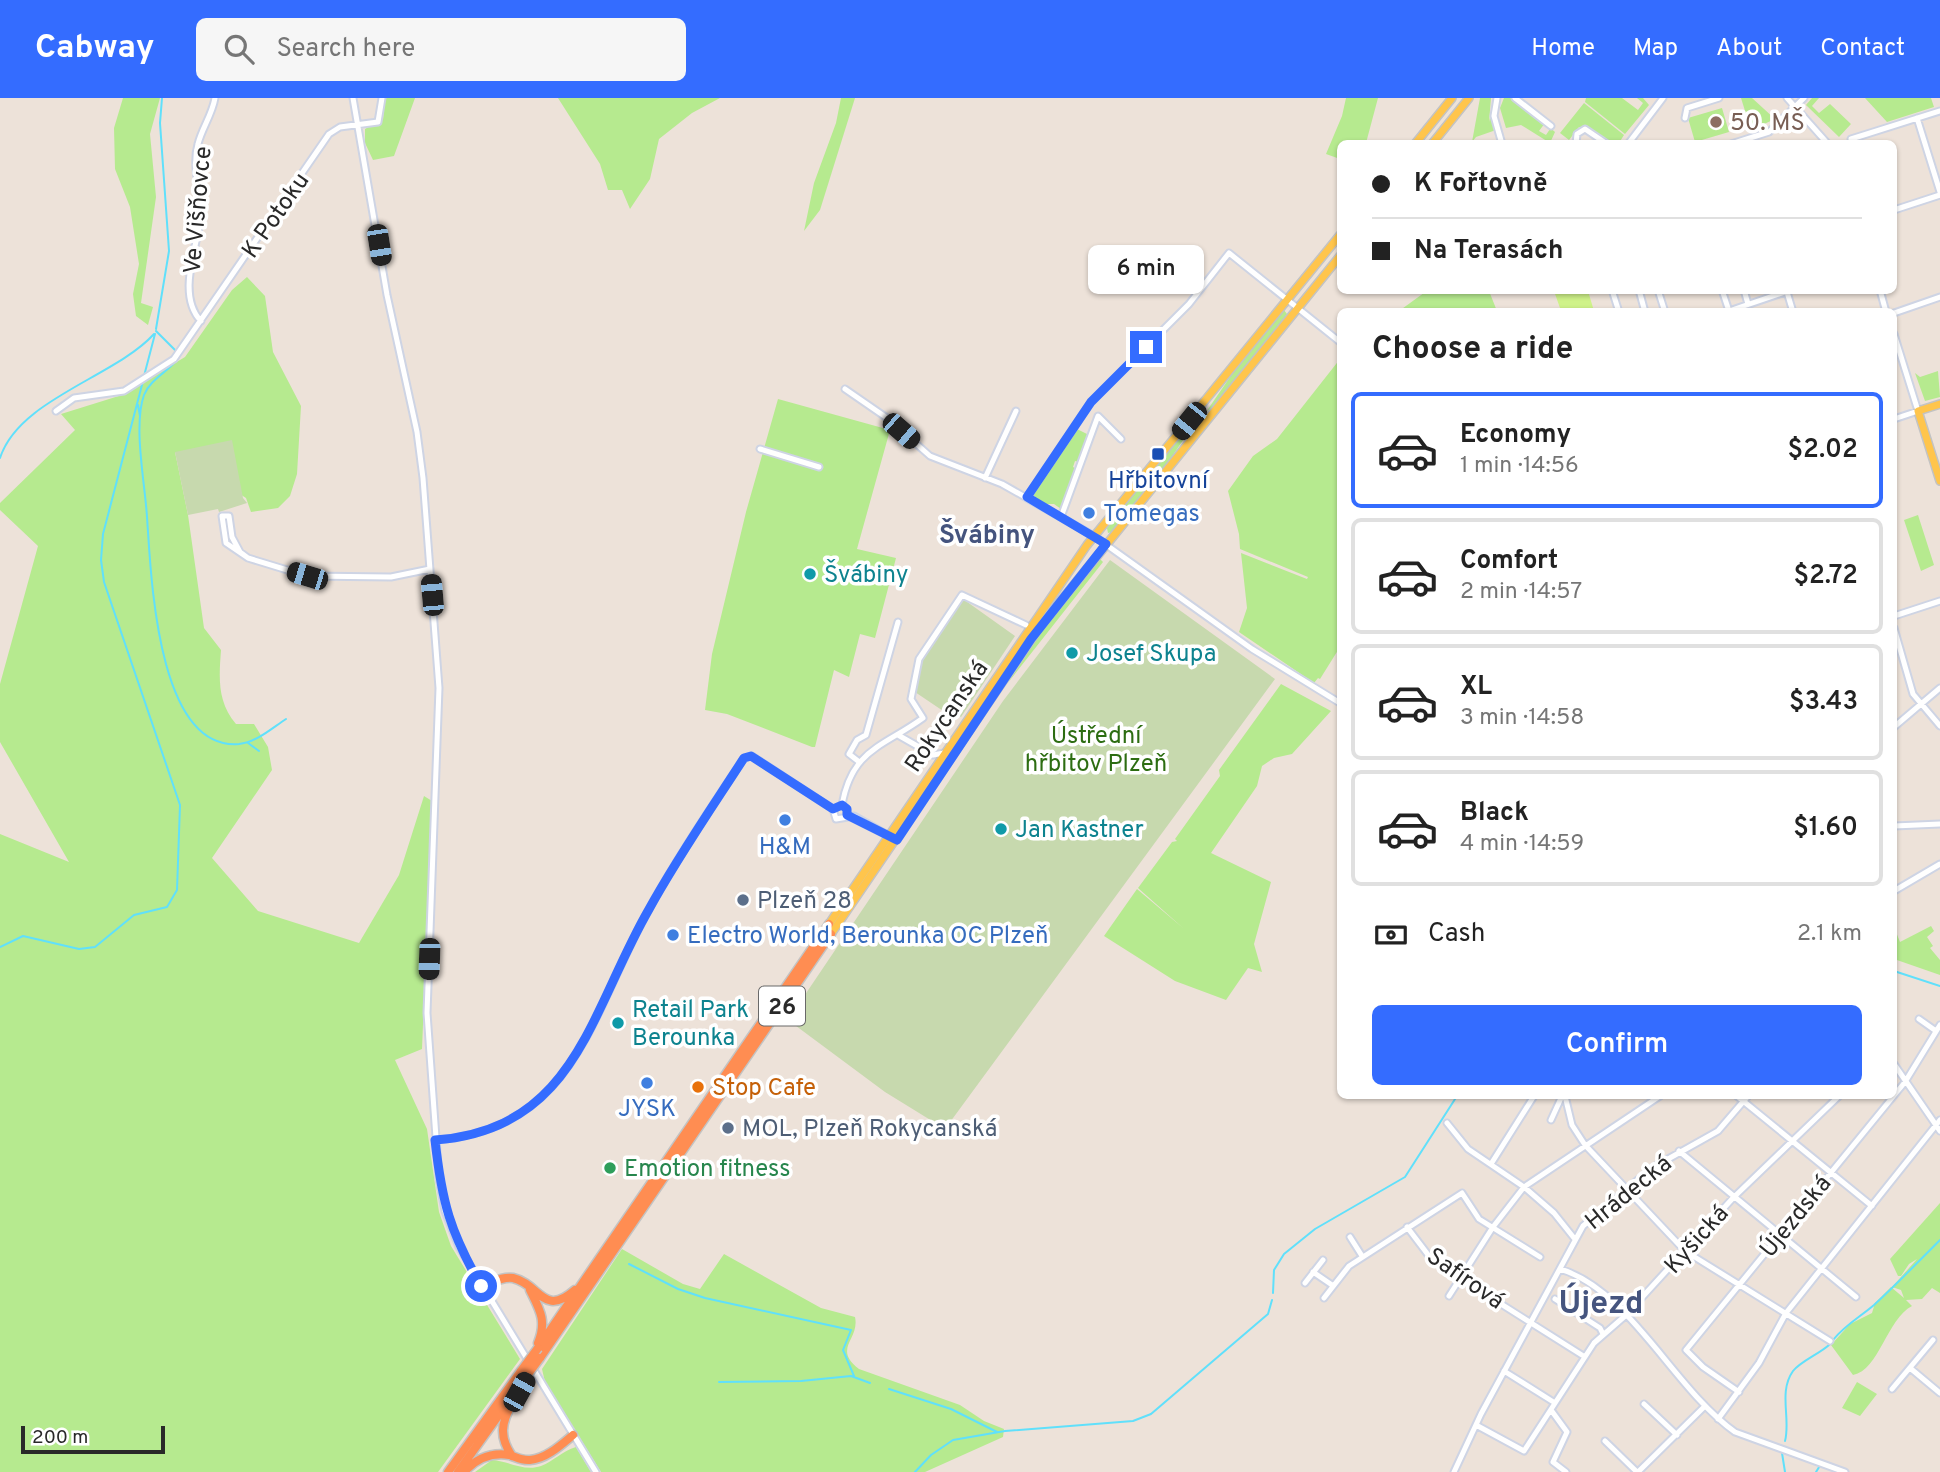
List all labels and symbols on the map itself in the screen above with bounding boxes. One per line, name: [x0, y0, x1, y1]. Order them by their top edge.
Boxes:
place label: 50. MŠ: [1730, 107, 1805, 139]
marker: 50. MŠ: [1708, 114, 1724, 130]
street label: Ve Višňovce: [178, 145, 220, 275]
street label: K Potoku: [236, 167, 317, 265]
car: [366, 223, 393, 267]
callout: 6 min: [1088, 246, 1204, 294]
route end: [1130, 331, 1162, 363]
car: [1168, 398, 1211, 444]
car: [879, 409, 924, 453]
marker: Hřbitovní: [1150, 446, 1166, 462]
place label: Hřbitovní: [1108, 467, 1210, 497]
place label: Tomegas: [1103, 500, 1200, 530]
marker: Tomegas: [1081, 505, 1097, 521]
district label: Švábiny: [939, 518, 1035, 553]
place label: Švábiny: [824, 559, 909, 591]
car: [284, 560, 331, 592]
marker: Švábiny: [802, 566, 818, 582]
car: [420, 573, 445, 617]
place label: Josef Skupa: [1086, 640, 1216, 670]
marker: Josef Skupa: [1064, 645, 1080, 661]
street label: Rokycanská: [899, 655, 996, 779]
park label: Ústřední hřbitov Plzeň: [1025, 720, 1167, 780]
marker: H&M: [777, 812, 793, 828]
place label: Jan Kastner: [1015, 816, 1144, 846]
marker: Jan Kastner: [993, 821, 1009, 837]
place label: H&M: [759, 833, 811, 863]
place label: Plzeň 28: [757, 887, 852, 917]
marker: Plzeň 28: [735, 892, 751, 908]
place label: Electro World, Berounka OC Plzeň: [687, 922, 1049, 952]
marker: Electro World, Berounka OC Plzeň: [665, 927, 681, 943]
car: [418, 938, 441, 980]
road number: 26: [759, 986, 805, 1026]
place label: Retail Park Berounka: [632, 996, 749, 1054]
marker: Retail Park Berounka: [610, 1015, 626, 1031]
place label: Stop Cafe: [712, 1074, 816, 1104]
marker: JYSK: [639, 1075, 655, 1091]
marker: Stop Cafe: [690, 1079, 706, 1095]
place label: JYSK: [618, 1095, 676, 1125]
place label: MOL, Plzeň Rokycanská: [742, 1115, 997, 1145]
marker: MOL, Plzeň Rokycanská: [720, 1120, 736, 1136]
street label: Hrádecká: [1580, 1150, 1679, 1238]
place label: Emotion fitness: [624, 1155, 790, 1185]
marker: Emotion fitness: [602, 1160, 618, 1176]
street label: Újezdská: [1753, 1169, 1839, 1265]
street label: Kyšická: [1659, 1200, 1736, 1281]
street label: Safírová: [1420, 1242, 1510, 1317]
route start: [465, 1270, 497, 1302]
district label: Újezd: [1559, 1282, 1643, 1325]
car: [500, 1369, 539, 1415]
scale bar: [21, 1423, 164, 1455]

